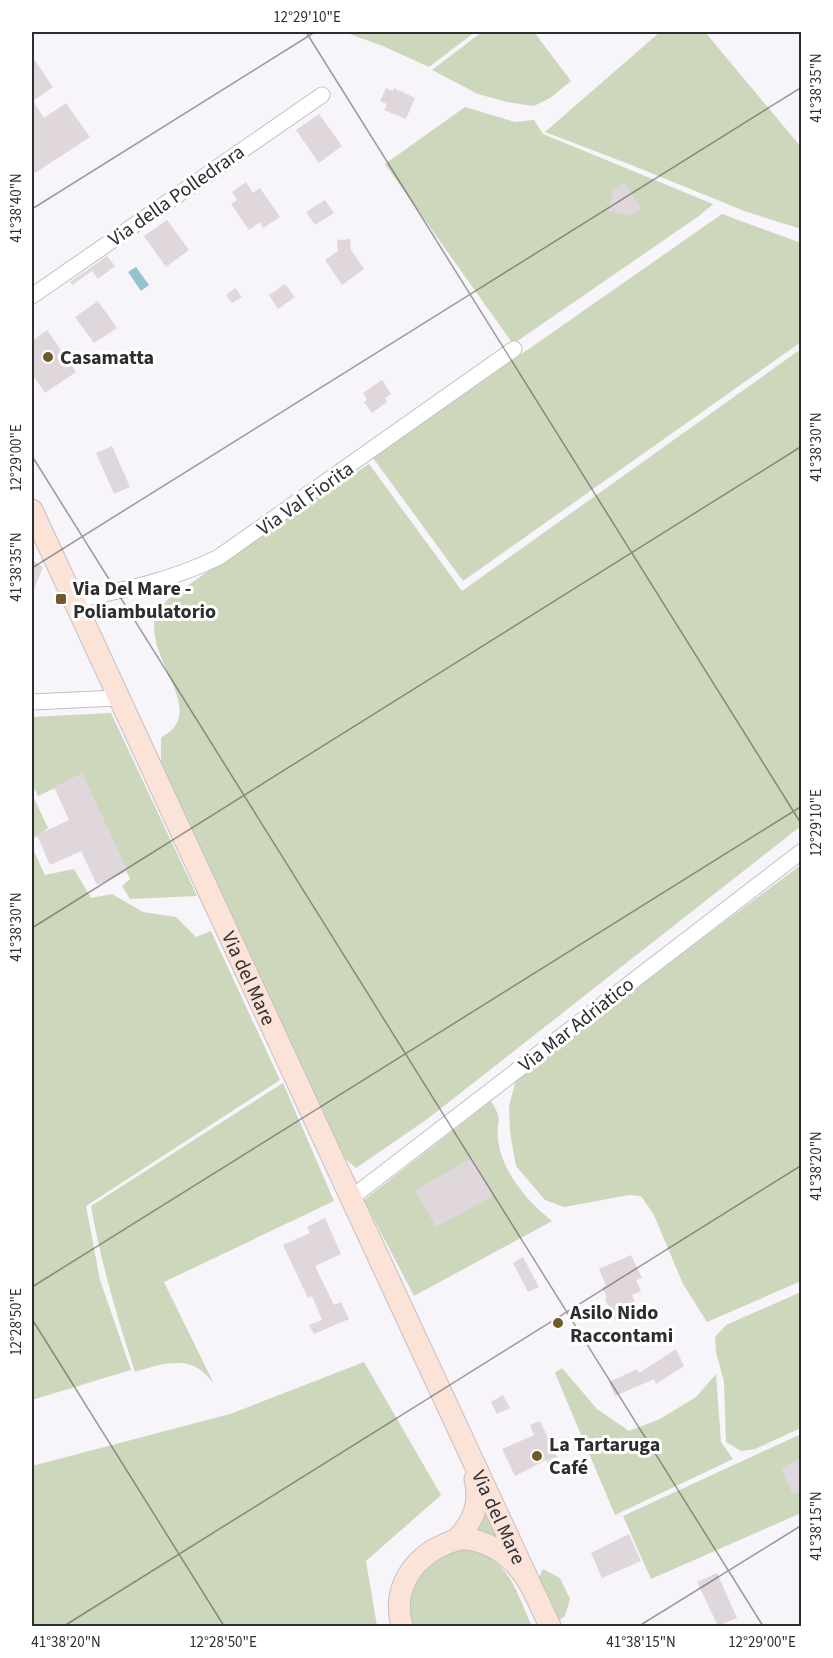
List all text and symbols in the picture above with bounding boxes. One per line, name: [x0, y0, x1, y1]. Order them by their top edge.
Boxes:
text: 12°29'10"E: [273, 7, 341, 28]
text: 41°38'35"N: [806, 53, 827, 123]
street label: Via della Polledrara: [103, 138, 250, 253]
text: 41°38'40"N: [6, 173, 27, 243]
place label: Casamatta: [60, 344, 154, 372]
marker: Casamatta: [41, 350, 55, 364]
text: 41°38'30"N: [806, 412, 827, 482]
text: 12°29'00"E: [6, 424, 27, 492]
street label: Via Val Fiorita: [252, 455, 360, 542]
text: 41°38'35"N: [6, 532, 27, 602]
place label: Via Del Mare - Poliambulatorio: [72, 575, 216, 626]
marker: Via Del Mare - Poliambulatorio: [54, 592, 68, 606]
text: 12°29'10"E: [806, 789, 827, 857]
text: 41°38'30"N: [6, 892, 27, 962]
street label: Via del Mare: [214, 927, 282, 1030]
street label: Via Mar Adriatico: [513, 971, 640, 1079]
text: 41°38'20"N: [806, 1131, 827, 1201]
text: 12°28'50"E: [6, 1288, 27, 1356]
place label: Asilo Nido Raccontami: [569, 1299, 673, 1350]
marker: Asilo Nido Raccontami: [551, 1316, 565, 1330]
place label: La Tartaruga Café: [549, 1431, 660, 1482]
marker: La Tartaruga Café: [530, 1449, 544, 1463]
street label: Via del Mare: [464, 1466, 532, 1569]
text: 41°38'15"N: [806, 1491, 827, 1561]
text: 41°38'20"N: [31, 1632, 101, 1653]
text: 12°28'50"E: [189, 1632, 257, 1653]
text: 41°38'15"N: [606, 1632, 676, 1653]
text: 12°29'00"E: [728, 1632, 796, 1653]

